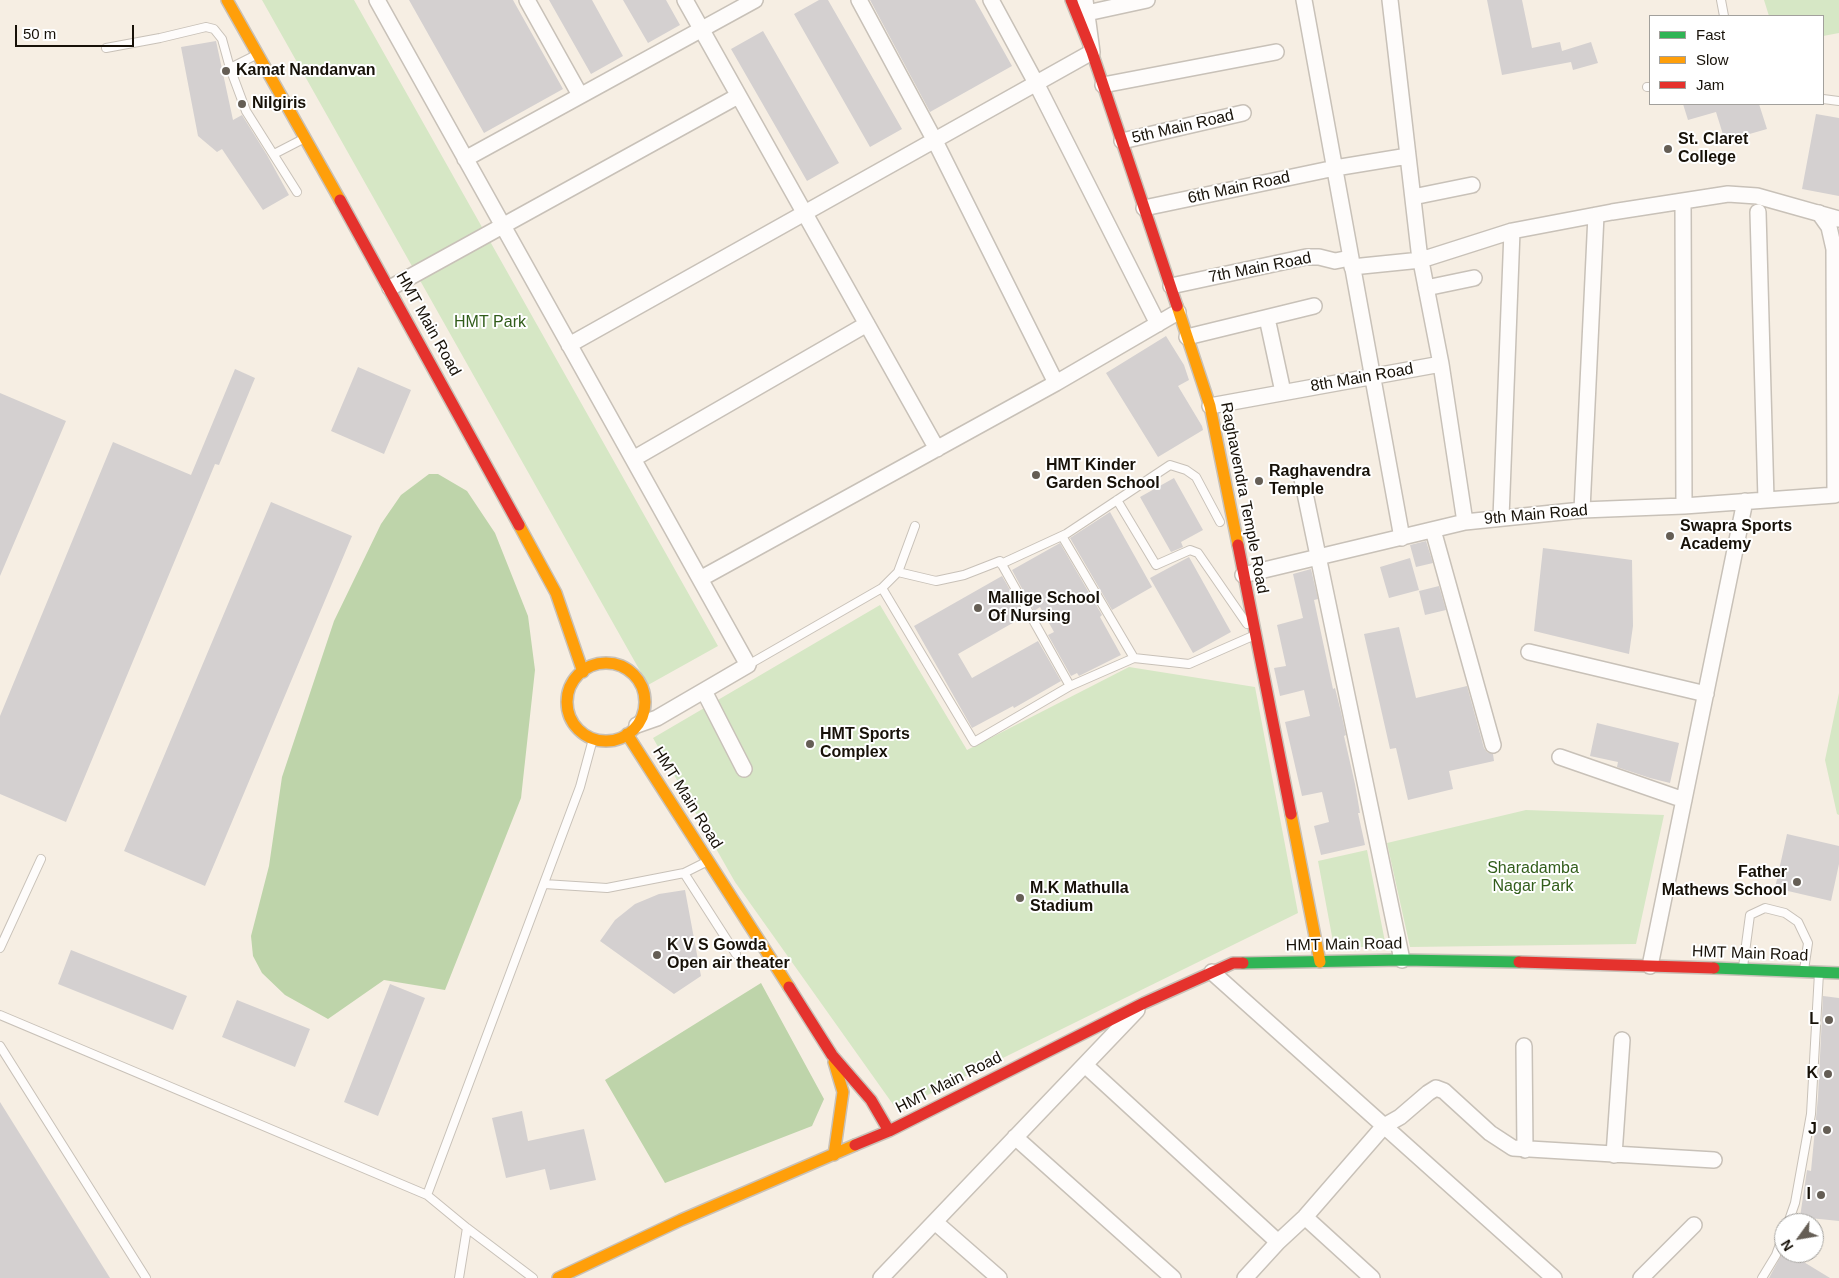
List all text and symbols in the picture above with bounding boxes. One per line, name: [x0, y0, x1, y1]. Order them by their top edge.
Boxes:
scale bar: [18, 15, 136, 47]
legend: [1649, 15, 1824, 105]
text: 50 m: [23, 25, 56, 42]
text: Fast: [1696, 26, 1725, 43]
text: Slow: [1696, 51, 1729, 68]
place label: Kamat Nandanvan: [236, 61, 376, 81]
marker: Kamat Nandanvan: [220, 65, 232, 77]
text: Jam: [1696, 76, 1724, 93]
place label: Nilgiris: [252, 94, 306, 114]
marker: Nilgiris: [236, 98, 248, 110]
street label: 5th Main Road: [1130, 106, 1236, 148]
place label: St. Claret College: [1678, 130, 1748, 168]
marker: St. Claret College: [1662, 143, 1674, 155]
street label: 6th Main Road: [1186, 168, 1292, 208]
street label: 7th Main Road: [1207, 249, 1313, 287]
street label: HMT Main Road: [391, 268, 465, 380]
park label: HMT Park: [454, 313, 526, 333]
street label: 8th Main Road: [1309, 360, 1415, 396]
street label: Raghavendra Temple Road: [1216, 401, 1272, 595]
place label: HMT Kinder Garden School: [1046, 456, 1160, 494]
place label: Raghavendra Temple: [1269, 462, 1370, 500]
marker: HMT Kinder Garden School: [1030, 469, 1042, 481]
marker: Raghavendra Temple: [1253, 475, 1265, 487]
street label: 9th Main Road: [1483, 501, 1589, 529]
place label: Swapra Sports Academy: [1680, 517, 1792, 555]
marker: Swapra Sports Academy: [1664, 530, 1676, 542]
place label: Mallige School Of Nursing: [988, 589, 1100, 627]
marker: Mallige School Of Nursing: [972, 602, 984, 614]
place label: HMT Sports Complex: [820, 725, 910, 763]
marker: HMT Sports Complex: [804, 738, 816, 750]
street label: HMT Main Road: [648, 744, 726, 852]
park label: Sharadamba Nagar Park: [1487, 859, 1579, 897]
place label: Father Mathews School: [1662, 863, 1787, 901]
marker: Father Mathews School: [1791, 876, 1803, 888]
place label: M.K Mathulla Stadium: [1030, 879, 1129, 917]
marker: M.K Mathulla Stadium: [1014, 892, 1026, 904]
street label: HMT Main Road: [1286, 934, 1402, 956]
place label: K V S Gowda Open air theater: [667, 936, 790, 974]
street label: HMT Main Road: [1691, 942, 1809, 966]
marker: K V S Gowda Open air theater: [651, 949, 663, 961]
place label: L: [1809, 1010, 1819, 1030]
marker: L: [1823, 1014, 1835, 1026]
street label: HMT Main Road: [893, 1048, 1005, 1118]
place label: K: [1806, 1064, 1818, 1084]
marker: K: [1822, 1068, 1834, 1080]
place label: J: [1808, 1120, 1817, 1140]
marker: J: [1821, 1124, 1833, 1136]
place label: I: [1807, 1185, 1811, 1205]
marker: I: [1815, 1189, 1827, 1201]
north arrow: [1774, 1213, 1824, 1263]
text: N: [1778, 1237, 1797, 1254]

